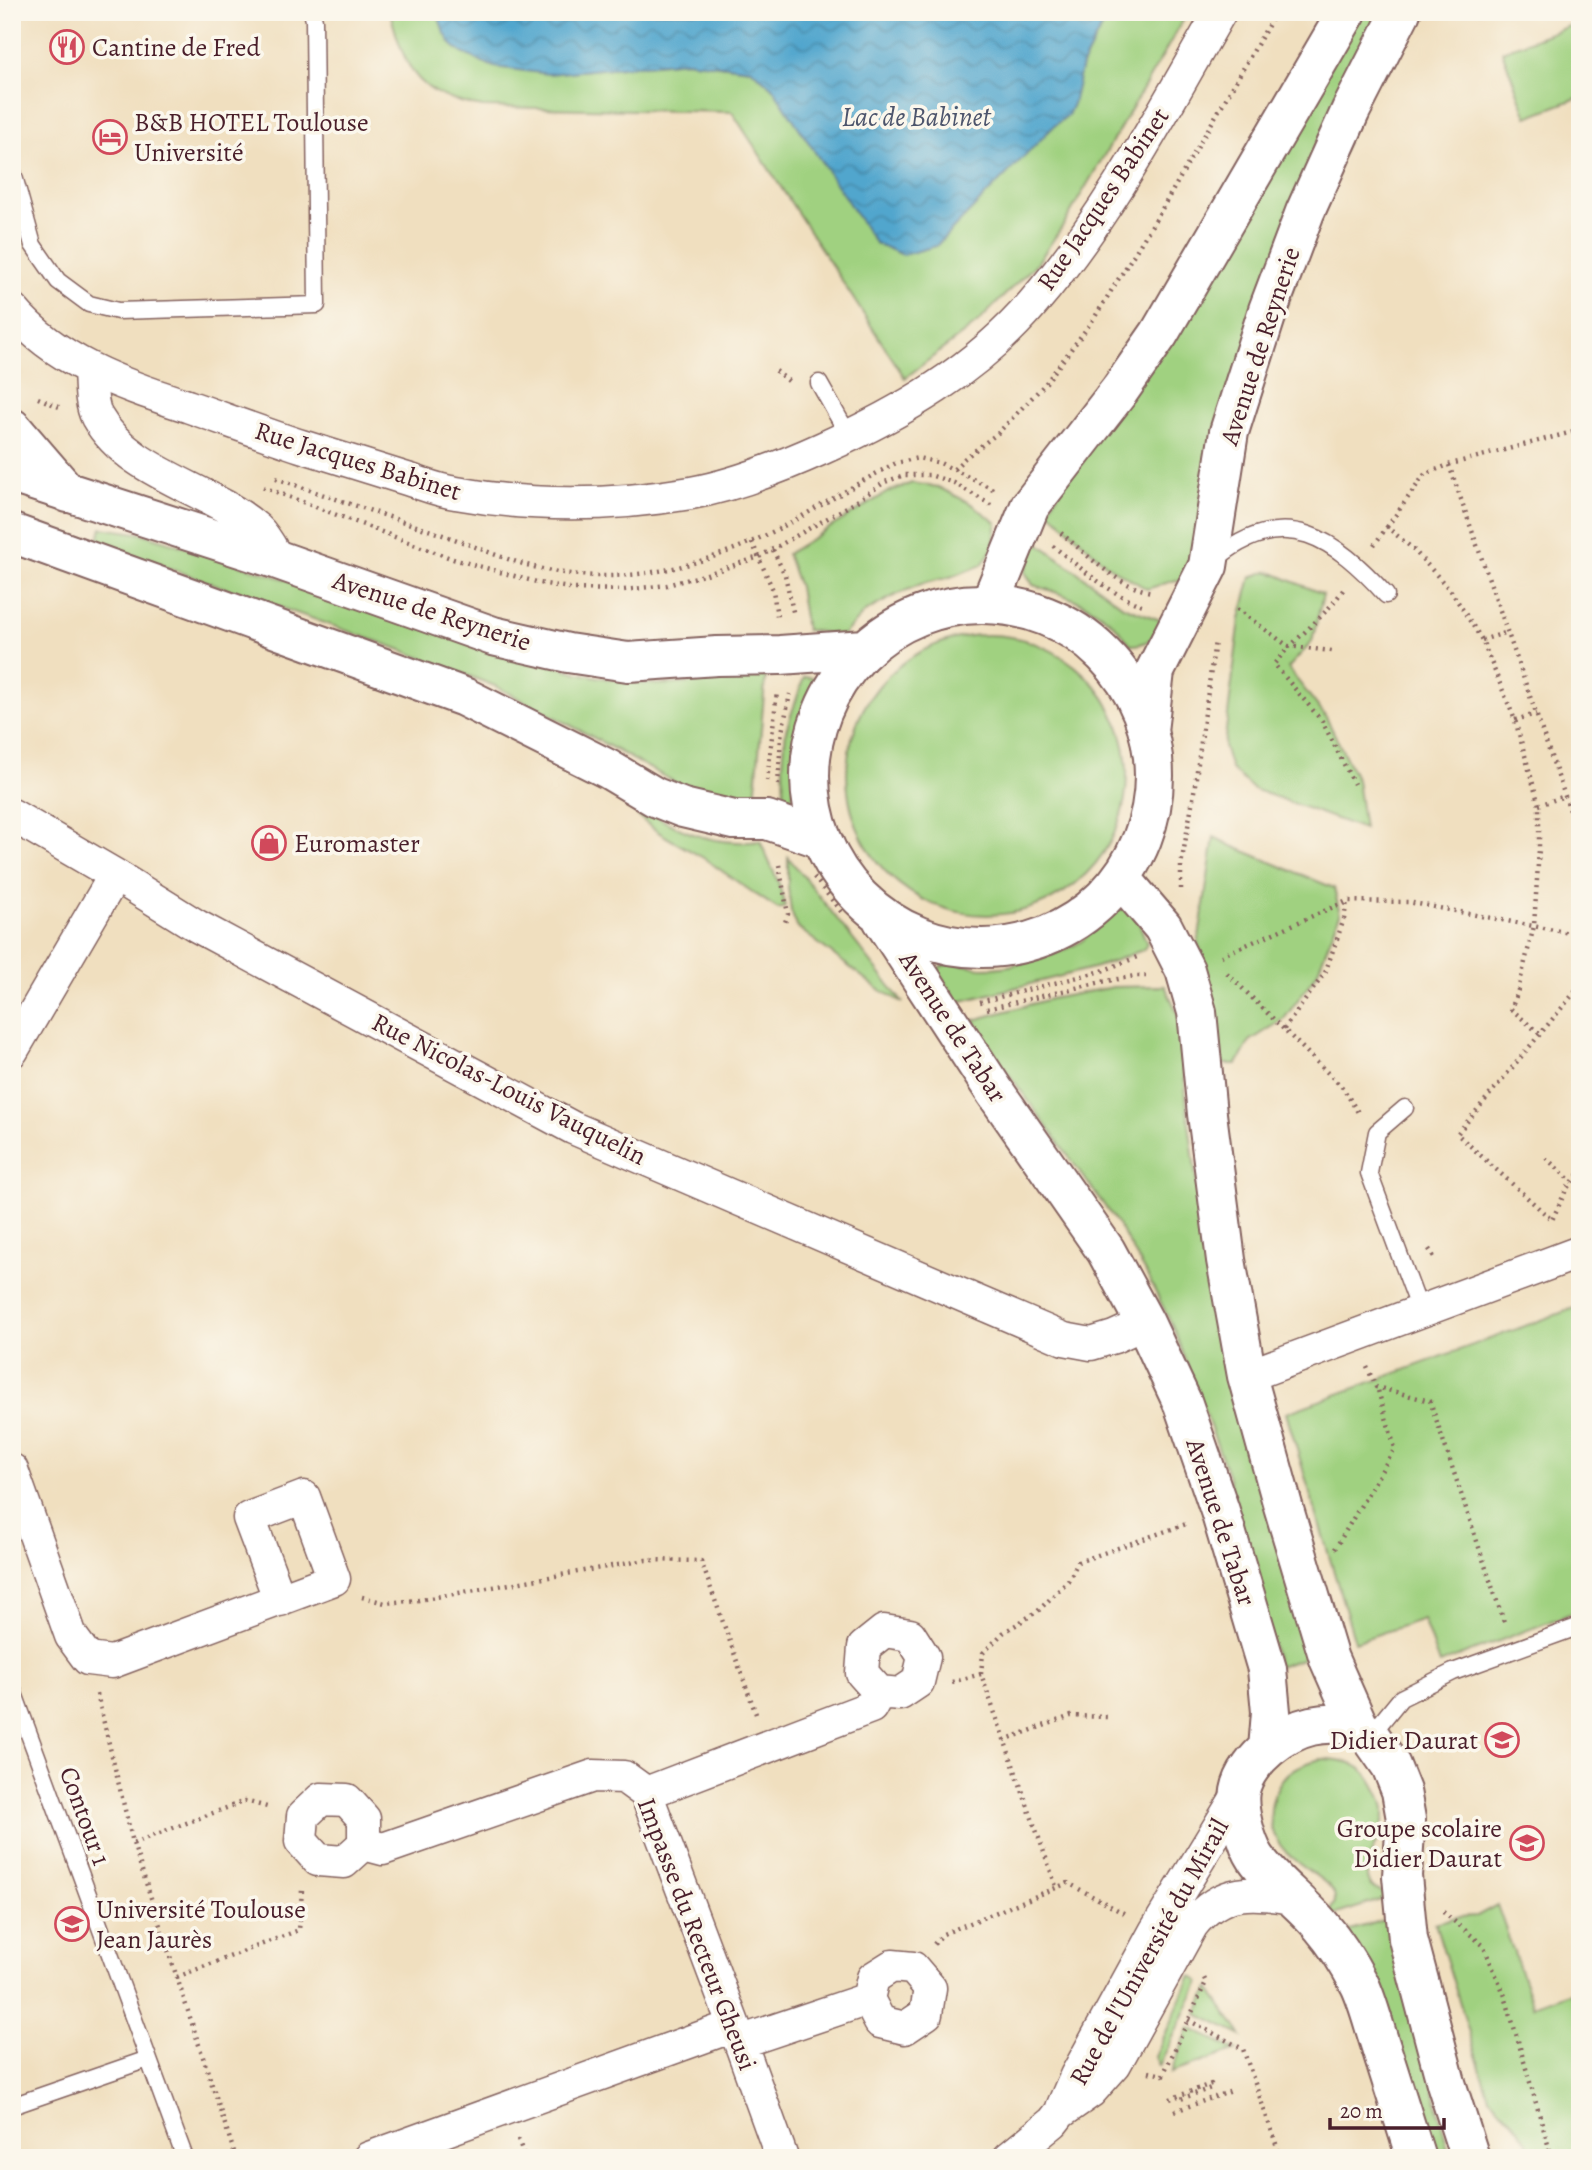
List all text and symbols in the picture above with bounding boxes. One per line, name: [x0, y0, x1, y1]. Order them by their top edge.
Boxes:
restaurant icon: Cantine de Fred: [48, 28, 86, 66]
place label: Cantine de Fred: [92, 30, 260, 65]
water label: Lac de Babinet: [841, 98, 992, 136]
street label: Rue Jacques Babinet: [1029, 100, 1178, 297]
place label: B&B HOTEL Toulouse Université: [134, 105, 369, 170]
hotel icon: B&B HOTEL Toulouse Université: [91, 118, 129, 156]
street label: Avenue de Reynerie: [1211, 242, 1309, 451]
street label: Rue Jacques Babinet: [251, 413, 466, 509]
street label: Avenue de Reynerie: [327, 562, 536, 660]
shop icon: Euromaster: [250, 824, 288, 862]
place label: Euromaster: [294, 826, 420, 861]
street label: Avenue de Tabar: [890, 944, 1015, 1109]
street label: Rue Nicolas-Louis Vauquelin: [366, 1005, 652, 1173]
street label: Avenue de Tabar: [1177, 1433, 1264, 1610]
school or university icon: Didier Daurat: [1483, 1721, 1521, 1759]
place label: Didier Daurat: [1329, 1723, 1478, 1758]
street label: Contour 1: [51, 1762, 119, 1870]
street label: Impasse du Recteur Gheusi: [629, 1793, 765, 2075]
place label: Groupe scolaire Didier Daurat: [1337, 1811, 1502, 1876]
street label: Rue de l'Université du Mirail: [1061, 1812, 1237, 2092]
school or university icon: Groupe scolaire Didier Daurat: [1508, 1824, 1546, 1862]
place label: Université Toulouse Jean Jaurès: [96, 1892, 306, 1957]
school or university icon: Université Toulouse Jean Jaurès: [53, 1905, 91, 1943]
scale bar: [1330, 2086, 1443, 2130]
text: 20 m: [1340, 2097, 1383, 2125]

